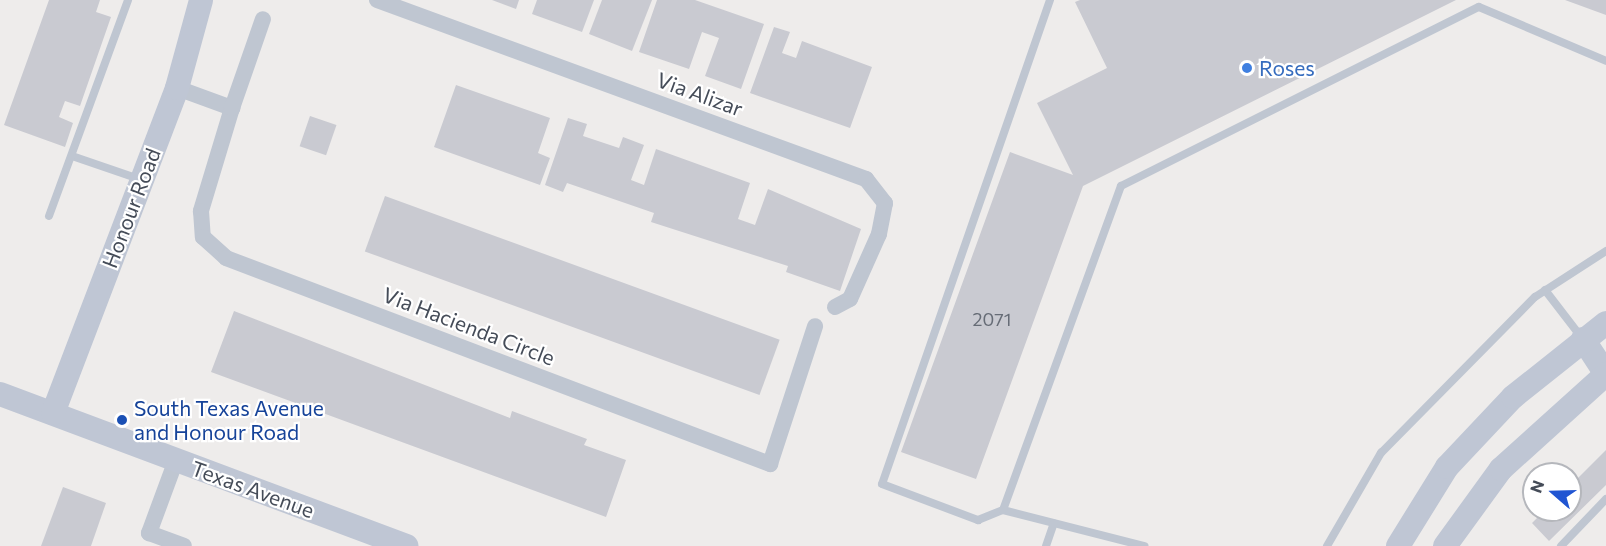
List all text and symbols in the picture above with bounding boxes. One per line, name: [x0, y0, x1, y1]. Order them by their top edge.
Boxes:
place label: Roses: [1259, 55, 1315, 81]
marker: Roses: [1240, 61, 1254, 75]
street label: Via Alizar: [653, 67, 747, 121]
street label: Honour Road: [97, 145, 165, 271]
street label: Via Hacienda Circle: [379, 282, 559, 370]
house number: 2071: [973, 308, 1011, 330]
place label: South Texas Avenue and Honour Road: [134, 395, 324, 445]
marker: South Texas Avenue and Honour Road: [115, 413, 129, 427]
street label: Texas Avenue: [188, 455, 318, 523]
north arrow: [1522, 462, 1582, 522]
text: N: [1526, 477, 1547, 495]

